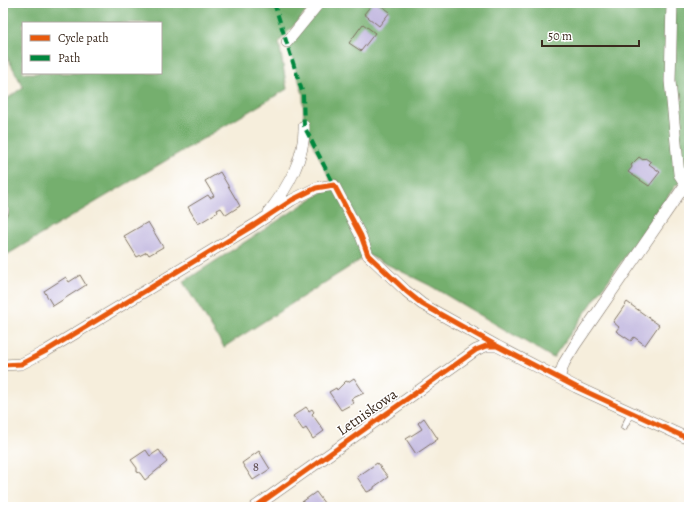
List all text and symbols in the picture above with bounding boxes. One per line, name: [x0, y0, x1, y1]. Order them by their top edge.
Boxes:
legend: [22, 22, 162, 74]
scale bar: [542, 22, 639, 48]
text: 50 m: [548, 28, 572, 44]
text: Cycle path: [58, 30, 109, 46]
text: Path: [58, 50, 81, 66]
street label: Letniskowa: [333, 384, 401, 440]
house number: 8: [253, 458, 259, 475]

